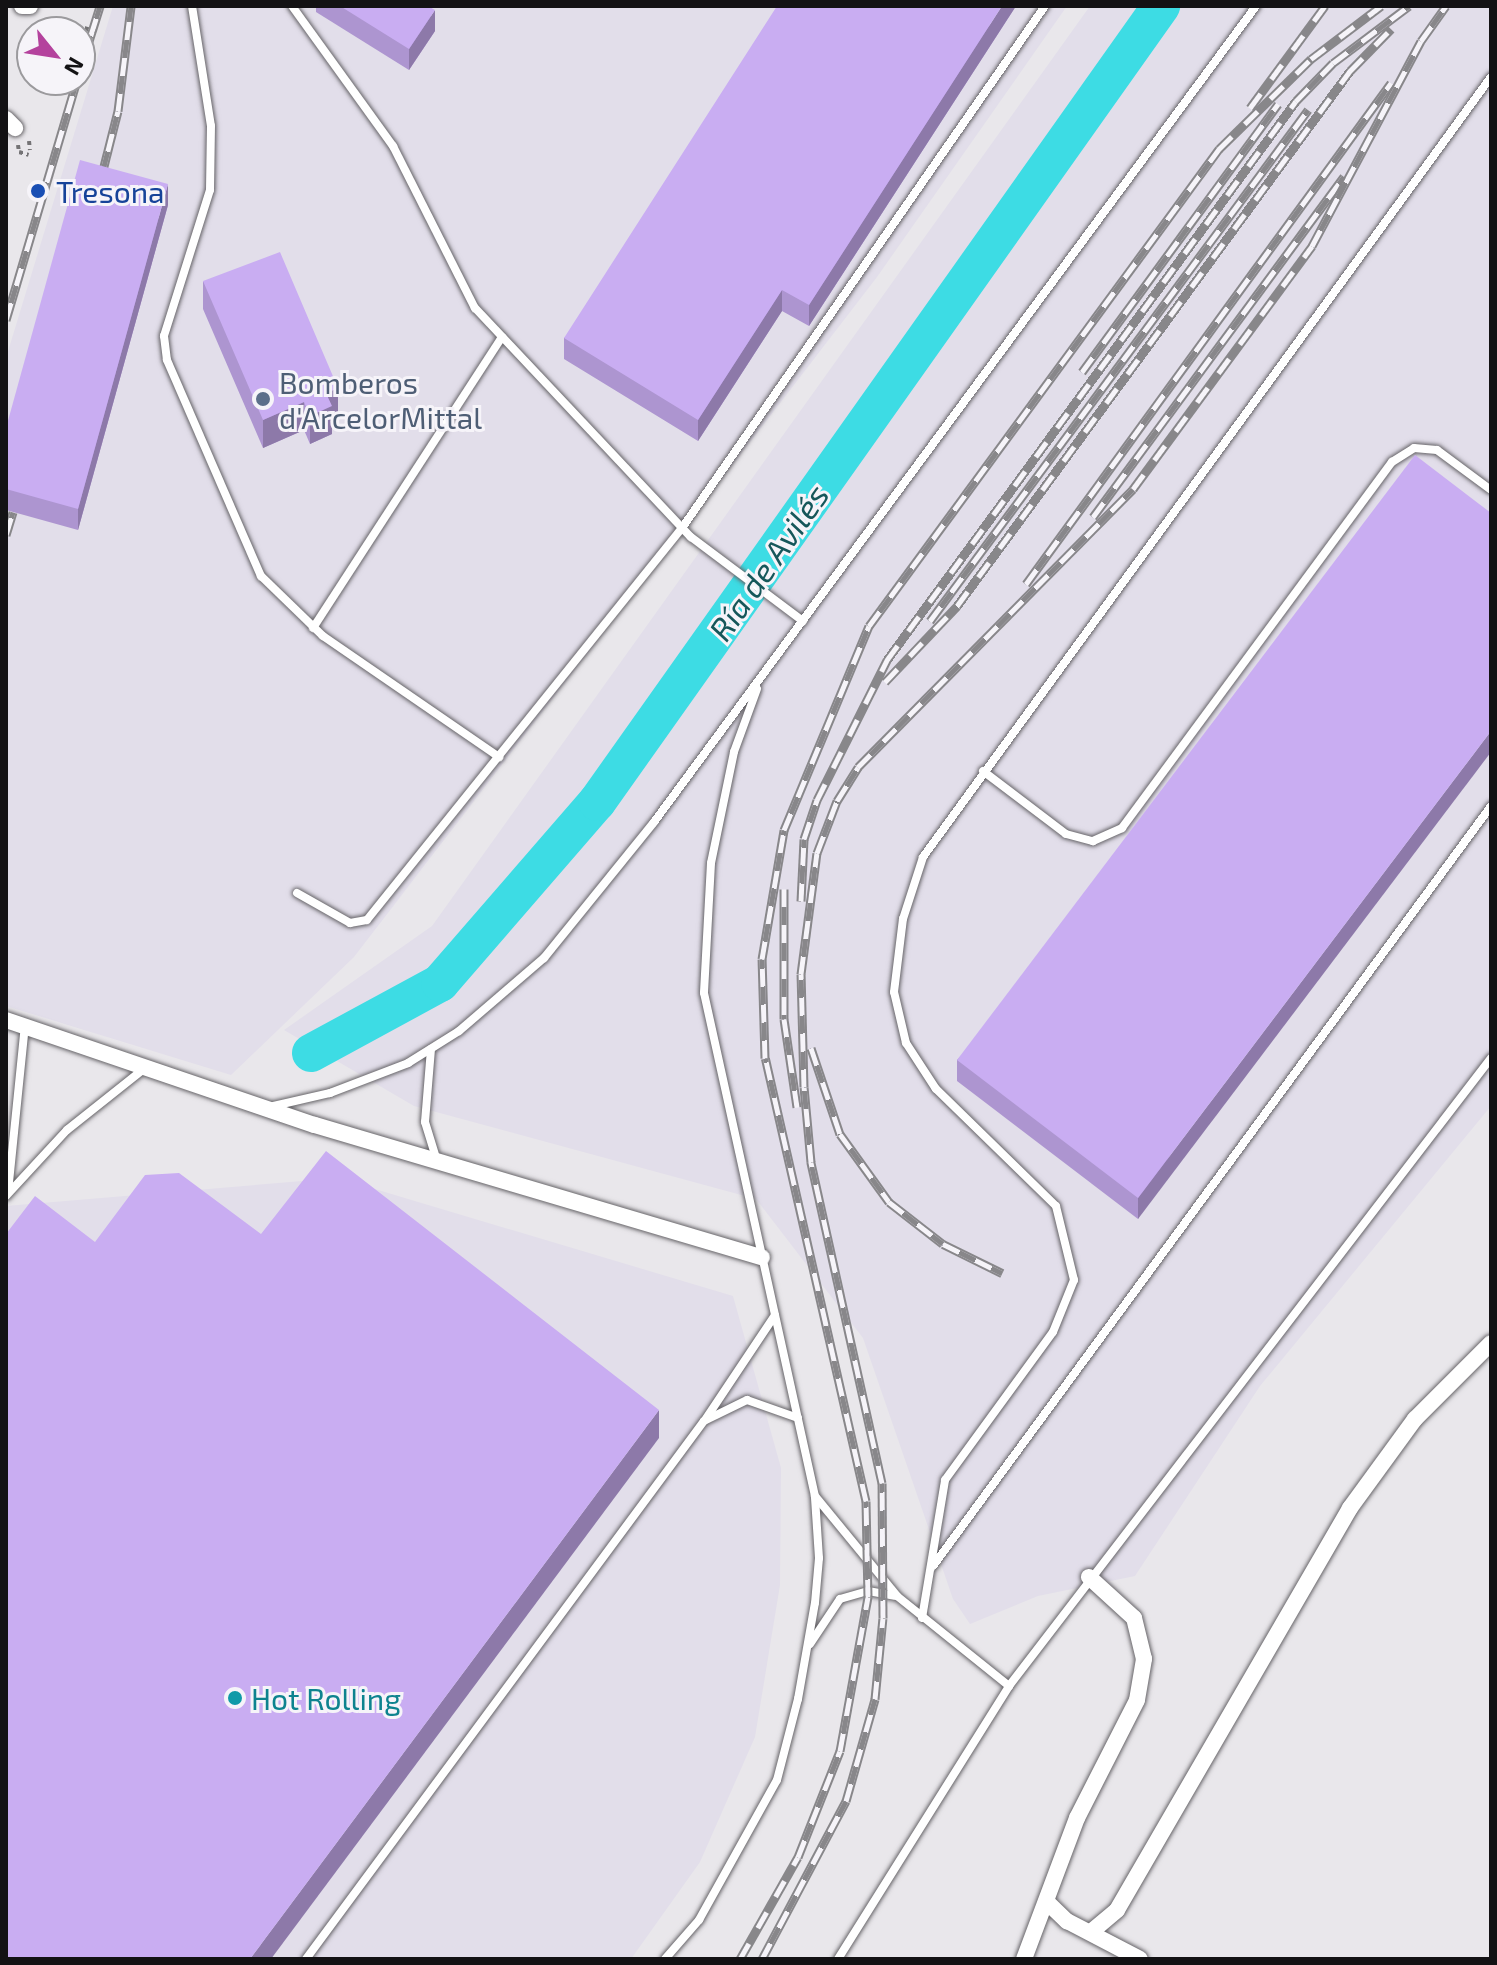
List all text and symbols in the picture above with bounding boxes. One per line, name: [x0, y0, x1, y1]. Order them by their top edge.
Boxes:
north arrow: [16, 16, 96, 96]
text: N: [60, 54, 90, 80]
place label: Tresona: [56, 173, 165, 209]
marker: Tresona: [27, 180, 49, 202]
place label: Bomberos d'ArcelorMittal: [279, 364, 482, 434]
marker: Bomberos d'ArcelorMittal: [254, 390, 272, 408]
water label: Ría de Avilés: [700, 476, 836, 648]
place label: Hot Rolling: [251, 1680, 401, 1716]
marker: Hot Rolling: [226, 1689, 244, 1707]

